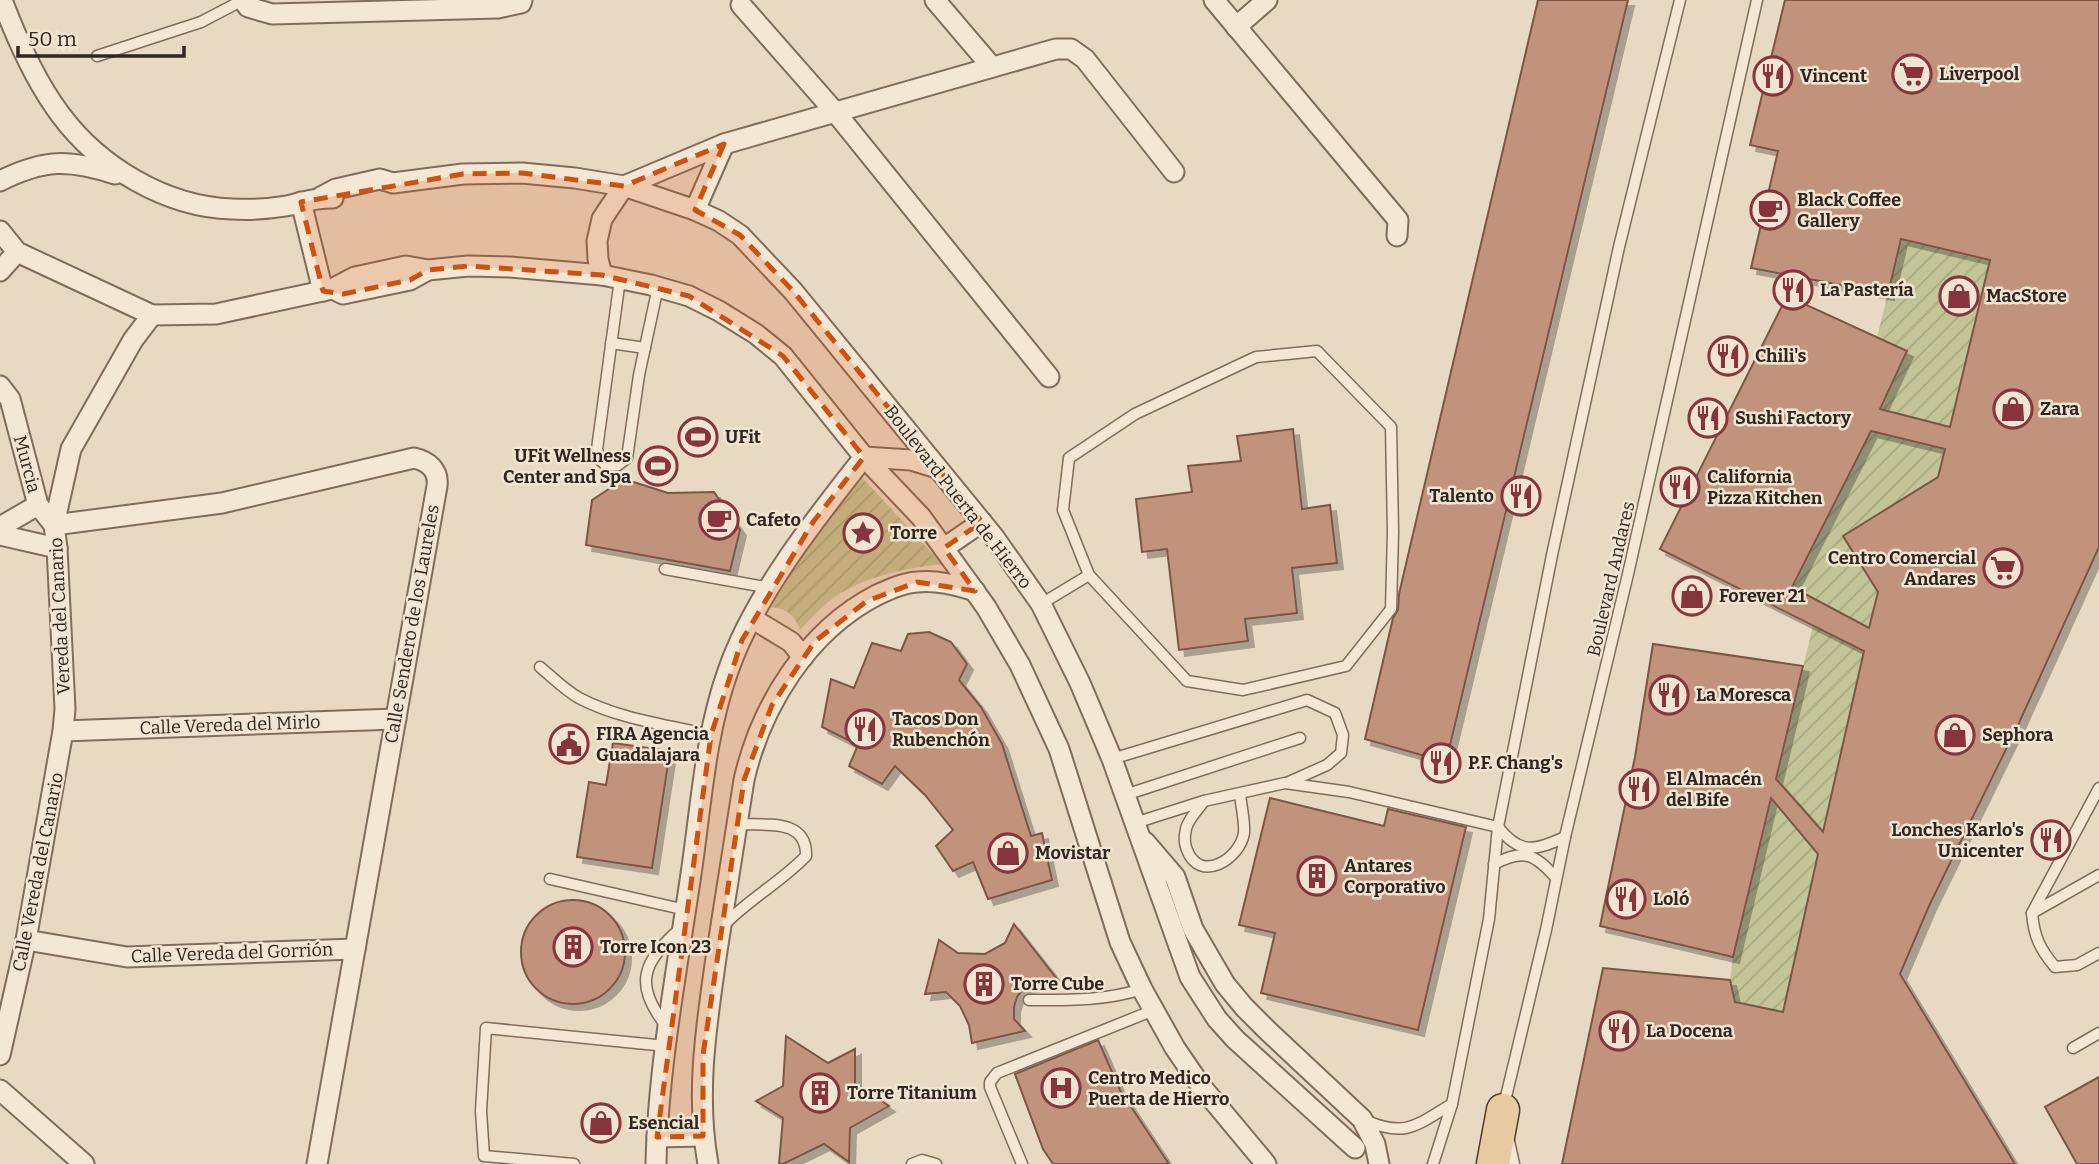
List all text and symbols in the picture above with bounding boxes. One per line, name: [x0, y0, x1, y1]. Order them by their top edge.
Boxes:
scale bar: [18, 14, 184, 58]
text: 50 m: [28, 26, 77, 52]
supermarket icon: Liverpool: [1891, 53, 1933, 95]
restaurant icon: Vincent: [1752, 55, 1794, 97]
place label: Liverpool: [1939, 63, 2020, 85]
place label: Vincent: [1800, 65, 1867, 87]
cafe icon: Black Coffee Gallery: [1749, 189, 1791, 231]
place label: Black Coffee Gallery: [1797, 189, 1901, 232]
restaurant icon: La Pastería: [1772, 269, 1814, 311]
shop icon: MacStore: [1938, 275, 1980, 317]
place label: La Pastería: [1820, 279, 1914, 301]
place label: MacStore: [1986, 285, 2067, 307]
restaurant icon: Chili's: [1707, 335, 1749, 377]
place label: Chili's: [1755, 345, 1807, 367]
shop icon: Zara: [1992, 388, 2034, 430]
restaurant icon: Sushi Factory: [1687, 397, 1729, 439]
place label: Zara: [2040, 398, 2079, 420]
street label: Boulevard Puerta de Hierro: [879, 401, 1037, 593]
place label: Sushi Factory: [1735, 407, 1852, 429]
sports icon: UFit: [677, 416, 719, 458]
place label: UFit: [725, 426, 761, 448]
street label: Murcia: [9, 433, 45, 495]
place label: UFit Wellness Center and Spa: [503, 445, 631, 488]
sports icon: UFit Wellness Center and Spa: [637, 445, 679, 487]
restaurant icon: California Pizza Kitchen: [1659, 466, 1701, 508]
place label: California Pizza Kitchen: [1707, 466, 1823, 509]
restaurant icon: Talento: [1500, 475, 1542, 517]
place label: Talento: [1429, 485, 1494, 507]
cafe icon: Cafeto: [698, 499, 740, 541]
street label: Boulevard Andares: [1582, 499, 1640, 659]
street label: Calle Sendero de los Laureles: [380, 503, 444, 745]
place label: Cafeto: [746, 509, 801, 531]
place icon: Torre: [842, 512, 884, 554]
place label: Torre: [890, 522, 937, 544]
street label: Vereda del Canario: [45, 537, 75, 695]
place label: Centro Comercial Andares: [1828, 547, 1976, 590]
supermarket icon: Centro Comercial Andares: [1982, 547, 2024, 589]
shop icon: Forever 21: [1671, 575, 1713, 617]
place label: Forever 21: [1719, 585, 1806, 607]
restaurant icon: La Moresca: [1648, 674, 1690, 716]
place label: La Moresca: [1696, 684, 1791, 706]
restaurant icon: Tacos Don Rubenchón: [844, 708, 886, 750]
place label: Tacos Don Rubenchón: [892, 708, 990, 751]
street label: Calle Vereda del Mirlo: [139, 711, 321, 739]
shop icon: Sephora: [1934, 714, 1976, 756]
public building icon: FIRA Agencia Guadalajara: [548, 723, 590, 765]
place label: FIRA Agencia Guadalajara: [596, 723, 709, 766]
place label: Sephora: [1982, 724, 2053, 746]
restaurant icon: P.F. Chang's: [1420, 742, 1462, 784]
place label: P.F. Chang's: [1468, 752, 1563, 774]
restaurant icon: El Almacén del Bife: [1618, 768, 1660, 810]
place label: El Almacén del Bife: [1666, 768, 1762, 811]
street label: Calle Vereda del Canario: [8, 771, 68, 973]
place label: Lonches Karlo's Unicenter: [1891, 819, 2025, 862]
restaurant icon: Lonches Karlo's Unicenter: [2030, 819, 2072, 861]
shop icon: Movistar: [987, 832, 1029, 874]
place label: Movistar: [1035, 842, 1111, 864]
building icon: Antares Corporativo: [1296, 855, 1338, 897]
place label: Antares Corporativo: [1344, 855, 1446, 898]
restaurant icon: Loló: [1605, 878, 1647, 920]
place label: Loló: [1653, 888, 1689, 910]
building icon: Torre Icon 23: [552, 926, 594, 968]
place label: Torre Icon 23: [600, 936, 711, 958]
street label: Calle Vereda del Gorrión: [130, 938, 334, 968]
building icon: Torre Cube: [963, 963, 1005, 1005]
place label: Torre Cube: [1011, 973, 1104, 995]
restaurant icon: La Docena: [1598, 1010, 1640, 1052]
place label: La Docena: [1646, 1020, 1733, 1042]
hospital icon: Centro Medico Puerta de Hierro: [1040, 1067, 1082, 1109]
place label: Centro Medico Puerta de Hierro: [1088, 1067, 1230, 1110]
building icon: Torre Titanium: [799, 1072, 841, 1114]
place label: Torre Titanium: [847, 1082, 977, 1104]
shop icon: Esencial: [580, 1102, 622, 1144]
place label: Esencial: [628, 1112, 700, 1134]

